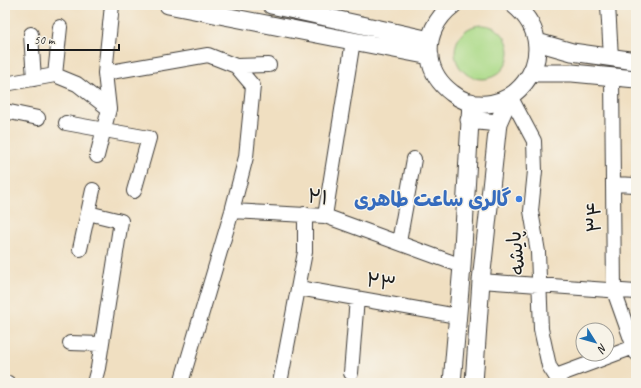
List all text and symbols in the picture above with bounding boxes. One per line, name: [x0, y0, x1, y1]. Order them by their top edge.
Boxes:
scale bar: [28, 26, 119, 52]
text: 50 m: [34, 32, 56, 48]
street label: ۲۱: [306, 183, 330, 211]
place label: گالری ساعت طاهری: [354, 187, 511, 212]
marker: گالری ساعت طاهری: [514, 194, 524, 204]
street label: ۳۴: [581, 201, 607, 233]
street label: پایشه: [501, 230, 531, 276]
street label: ۲۳: [364, 267, 398, 297]
north arrow: [575, 322, 615, 362]
text: N: [594, 341, 611, 357]

